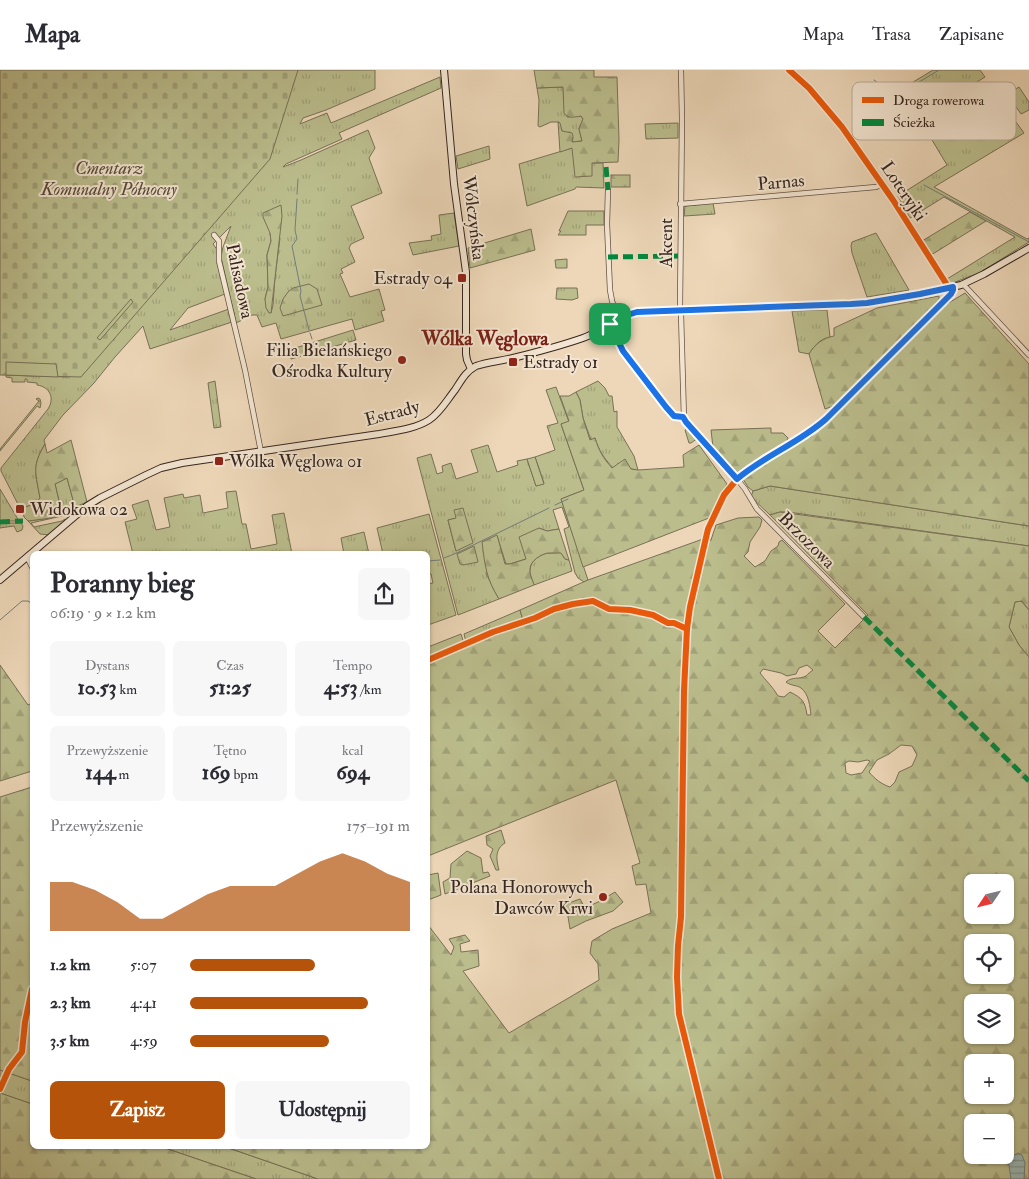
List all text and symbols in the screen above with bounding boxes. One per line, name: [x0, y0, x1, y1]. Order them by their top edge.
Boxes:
text: Mapa: [25, 19, 80, 50]
text: Mapa: [803, 23, 844, 46]
text: Trasa: [872, 23, 911, 46]
text: Zapisane: [939, 23, 1004, 46]
legend: [852, 82, 1016, 140]
text: Droga rowerowa: [893, 92, 985, 109]
text: Ścieżka: [893, 114, 935, 131]
park label: Cmentarz Komunalny Północny: [40, 157, 178, 201]
street label: Loteryjki: [875, 157, 932, 226]
street label: Parnas: [757, 169, 805, 196]
street label: Wólczyńska: [457, 173, 490, 262]
street label: Akcent: [655, 218, 678, 269]
street label: Palisadowa: [220, 241, 259, 321]
place label: Estrady 04: [373, 267, 453, 290]
marker: Estrady 04: [456, 272, 468, 284]
pin: [589, 303, 631, 345]
icon: arrive: [596, 310, 624, 338]
district label: Wólka Węglowa: [421, 326, 549, 352]
place label: Filia Bielańskiego Ośrodka Kultury: [266, 339, 393, 383]
place label: Estrady 01: [523, 351, 598, 374]
marker: Filia Bielańskiego Ośrodka Kultury: [396, 354, 408, 366]
marker: Estrady 01: [507, 356, 519, 368]
street label: Estrady: [362, 395, 423, 432]
place label: Wólka Węglowa 01: [228, 450, 363, 473]
marker: Wólka Węglowa 01: [213, 455, 225, 467]
place label: Widokowa 02: [29, 498, 128, 521]
marker: Widokowa 02: [14, 503, 26, 515]
street label: Brzozowa: [773, 507, 840, 574]
text: Poranny bieg: [50, 566, 194, 601]
button: share: [358, 568, 410, 620]
text: 06:19 · 9 × 1.2 km: [50, 603, 156, 623]
text: Dystans: [85, 657, 130, 674]
text: Czas: [216, 657, 244, 674]
text: Tempo: [333, 657, 372, 674]
text: 10.53: [78, 674, 117, 701]
text: 51:25: [209, 674, 251, 701]
text: 4:53: [324, 674, 358, 701]
text: km: [117, 681, 137, 698]
text: /km: [358, 681, 382, 698]
text: Przewyższenie: [67, 742, 148, 759]
text: Tętno: [214, 742, 246, 759]
text: kcal: [342, 742, 363, 759]
text: 144: [85, 759, 115, 786]
text: 169: [202, 759, 230, 786]
text: 694: [336, 759, 369, 786]
text: m: [115, 766, 129, 783]
text: bpm: [230, 766, 258, 783]
text: Przewyższenie: [50, 816, 143, 836]
text: 175–191 m: [347, 816, 410, 836]
north arrow: [964, 874, 1014, 924]
map controls: [964, 874, 1014, 1164]
place label: Polana Honorowych Dawców Krwi: [450, 876, 594, 920]
marker: Polana Honorowych Dawców Krwi: [597, 891, 609, 903]
button: locate: [964, 934, 1014, 984]
text: 1.2 km: [50, 955, 90, 975]
text: 5:07: [130, 955, 157, 975]
text: 2.3 km: [50, 993, 91, 1013]
text: 4:41: [130, 993, 157, 1013]
button: layers: [964, 994, 1014, 1044]
text: 3.5 km: [50, 1031, 89, 1051]
text: 4:59: [130, 1031, 158, 1051]
button: +: [964, 1054, 1014, 1104]
button: Zapisz: [50, 1081, 225, 1139]
button: Udostępnij: [235, 1081, 410, 1139]
button: −: [964, 1114, 1014, 1164]

